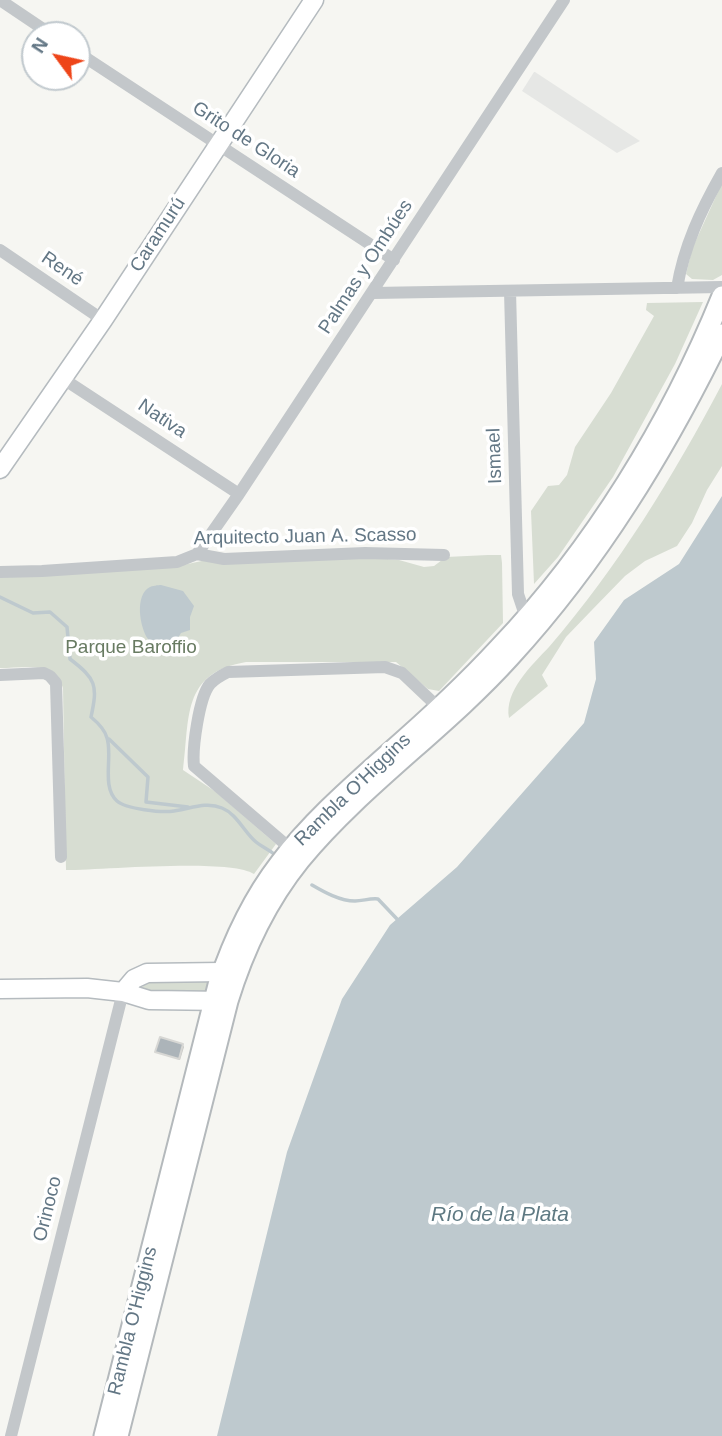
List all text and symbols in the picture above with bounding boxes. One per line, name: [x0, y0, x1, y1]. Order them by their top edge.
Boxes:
north arrow: [21, 21, 91, 91]
text: N: [27, 34, 52, 57]
street label: Grito de Gloria: [188, 97, 304, 183]
street label: Caramurú: [125, 193, 191, 277]
street label: Palmas y Ombúes: [314, 196, 418, 338]
street label: René: [37, 247, 87, 291]
street label: Nativa: [133, 394, 191, 444]
street label: Ismael: [483, 428, 507, 484]
street label: Arquitecto Juan A. Scasso: [193, 524, 417, 550]
park label: Parque Baroffio: [65, 637, 197, 659]
street label: Rambla O'Higgins: [290, 729, 416, 851]
street label: Orinoco: [29, 1174, 67, 1244]
water label: Río de la Plata: [431, 1202, 569, 1228]
street label: Rambla O'Higgins: [103, 1244, 163, 1398]

